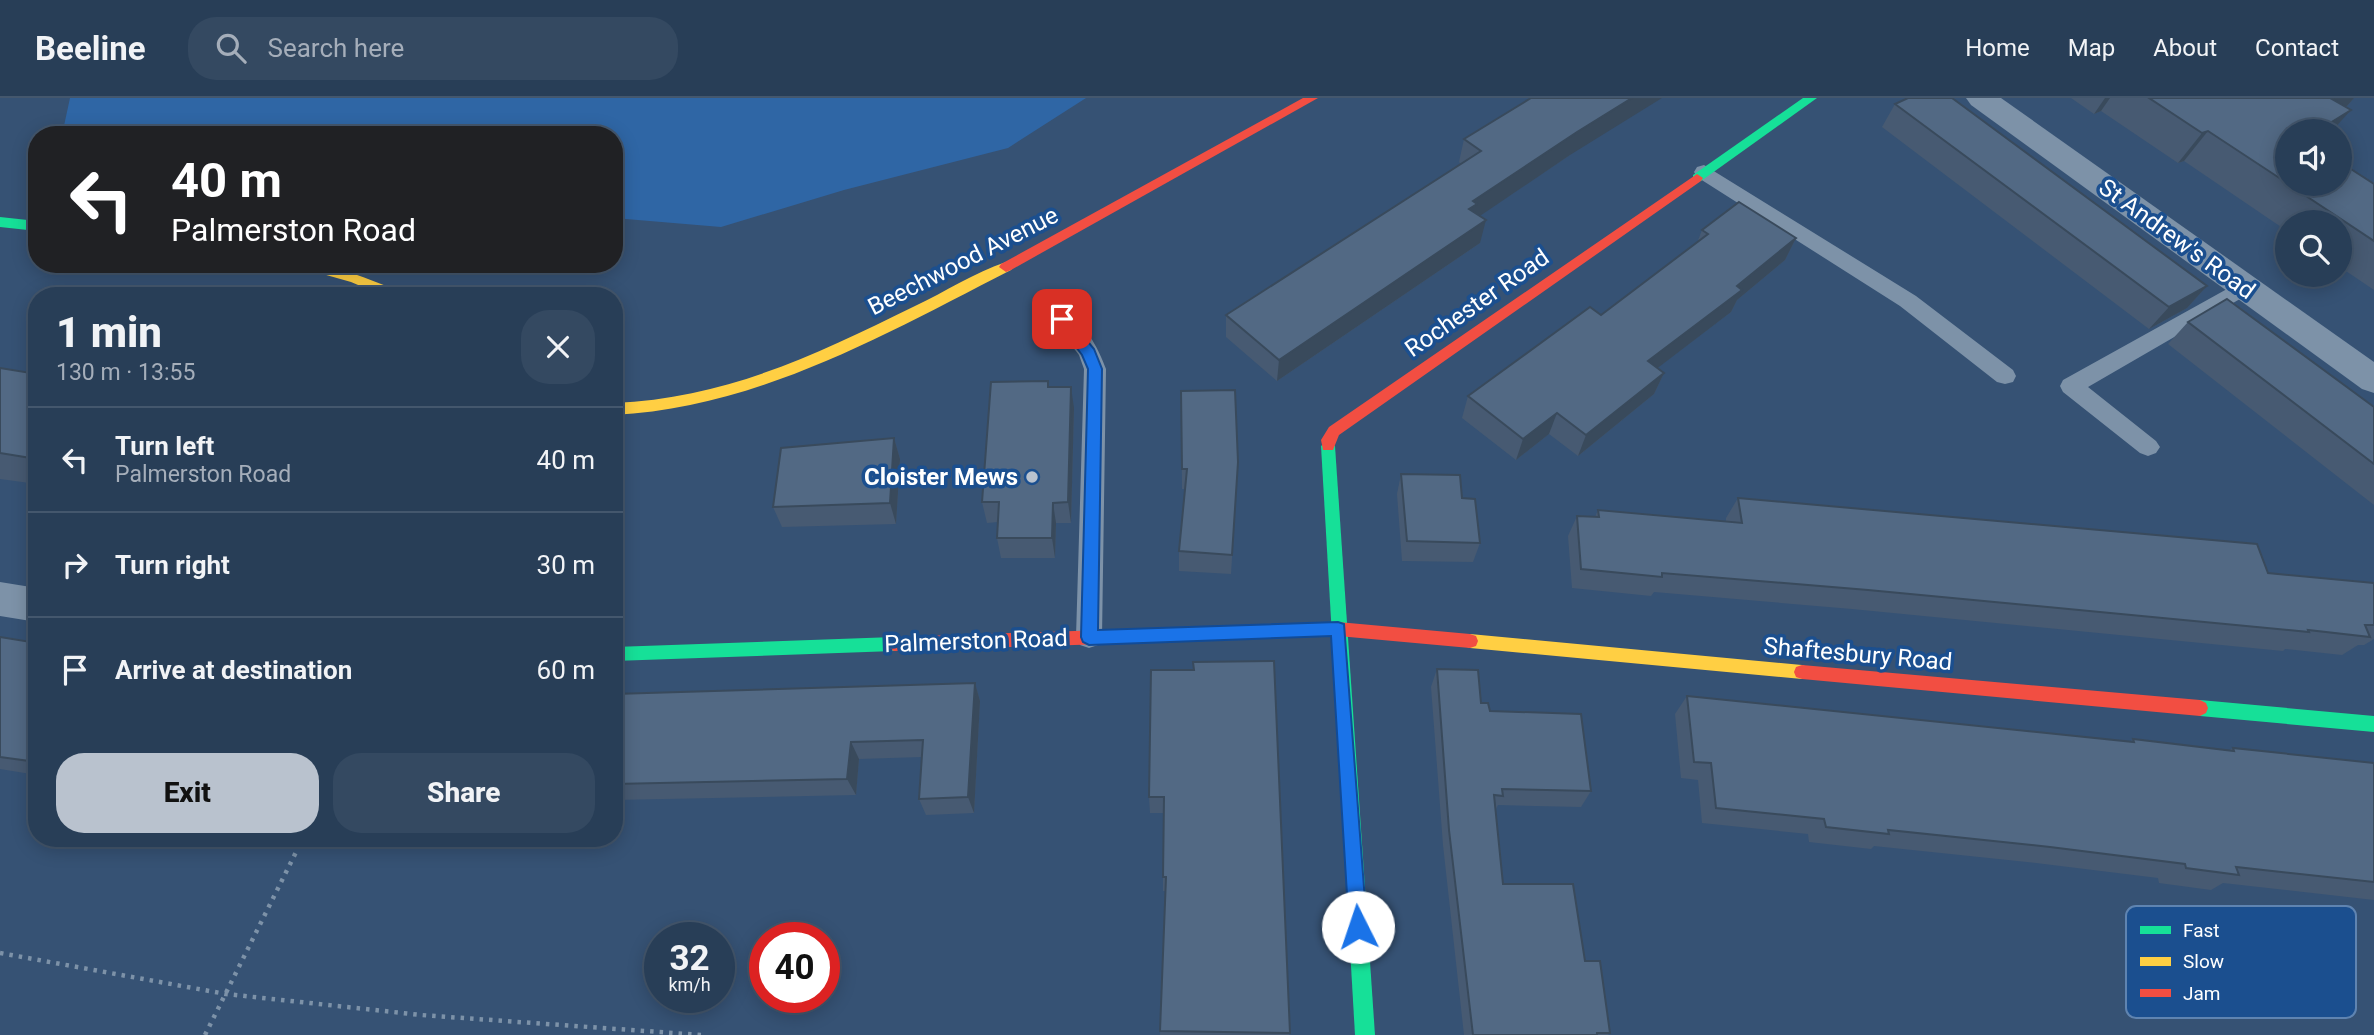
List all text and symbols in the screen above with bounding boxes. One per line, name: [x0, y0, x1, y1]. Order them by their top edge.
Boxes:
search box: [188, 17, 678, 80]
text: Beeline: [35, 29, 146, 68]
icon: search: [212, 29, 250, 67]
text: Search here: [268, 33, 404, 63]
text: Home: [1965, 34, 2030, 62]
text: Map: [2068, 34, 2115, 62]
text: About: [2153, 34, 2217, 62]
text: Contact: [2255, 34, 2339, 62]
map controls: [2275, 119, 2352, 287]
button: sound: [2275, 119, 2352, 196]
text: 40 m: [171, 152, 282, 209]
icon: left: [56, 154, 147, 245]
street label: St Andrew's Road: [2094, 173, 2260, 305]
street label: Beechwood Avenue: [863, 201, 1063, 321]
button: search: [2275, 210, 2352, 287]
text: Palmerston Road: [171, 211, 416, 249]
street label: Rochester Road: [1400, 243, 1554, 363]
pin: [1032, 289, 1092, 349]
icon: arrive: [1043, 300, 1081, 338]
text: 1 min: [56, 308, 162, 357]
button: close: [521, 310, 595, 384]
text: 130 m · 13:55: [56, 359, 195, 386]
text: Turn left: [115, 431, 214, 461]
icon: left: [56, 441, 94, 479]
text: 40 m: [537, 445, 595, 475]
text: Palmerston Road: [115, 461, 291, 488]
place label: Cloister Mews: [864, 463, 1018, 491]
marker: Cloister Mews: [1024, 469, 1040, 485]
icon: right: [56, 546, 94, 584]
text: Turn right: [115, 550, 230, 580]
text: 30 m: [537, 550, 595, 580]
street label: Palmerston Road: [884, 624, 1068, 658]
street label: Shaftesbury Road: [1763, 632, 1953, 676]
icon: arrive: [56, 651, 94, 689]
text: Arrive at destination: [115, 655, 352, 685]
text: 60 m: [537, 655, 595, 685]
button: Exit: [56, 753, 319, 833]
button: Share: [333, 753, 595, 833]
position arrow: [1321, 890, 1395, 964]
legend: [2126, 906, 2356, 1018]
text: Fast: [2183, 919, 2220, 942]
speed limit sign: 40: [749, 922, 840, 1013]
text: 32: [669, 938, 710, 979]
text: Slow: [2183, 950, 2224, 973]
text: km/h: [668, 974, 711, 995]
text: Jam: [2183, 982, 2220, 1005]

